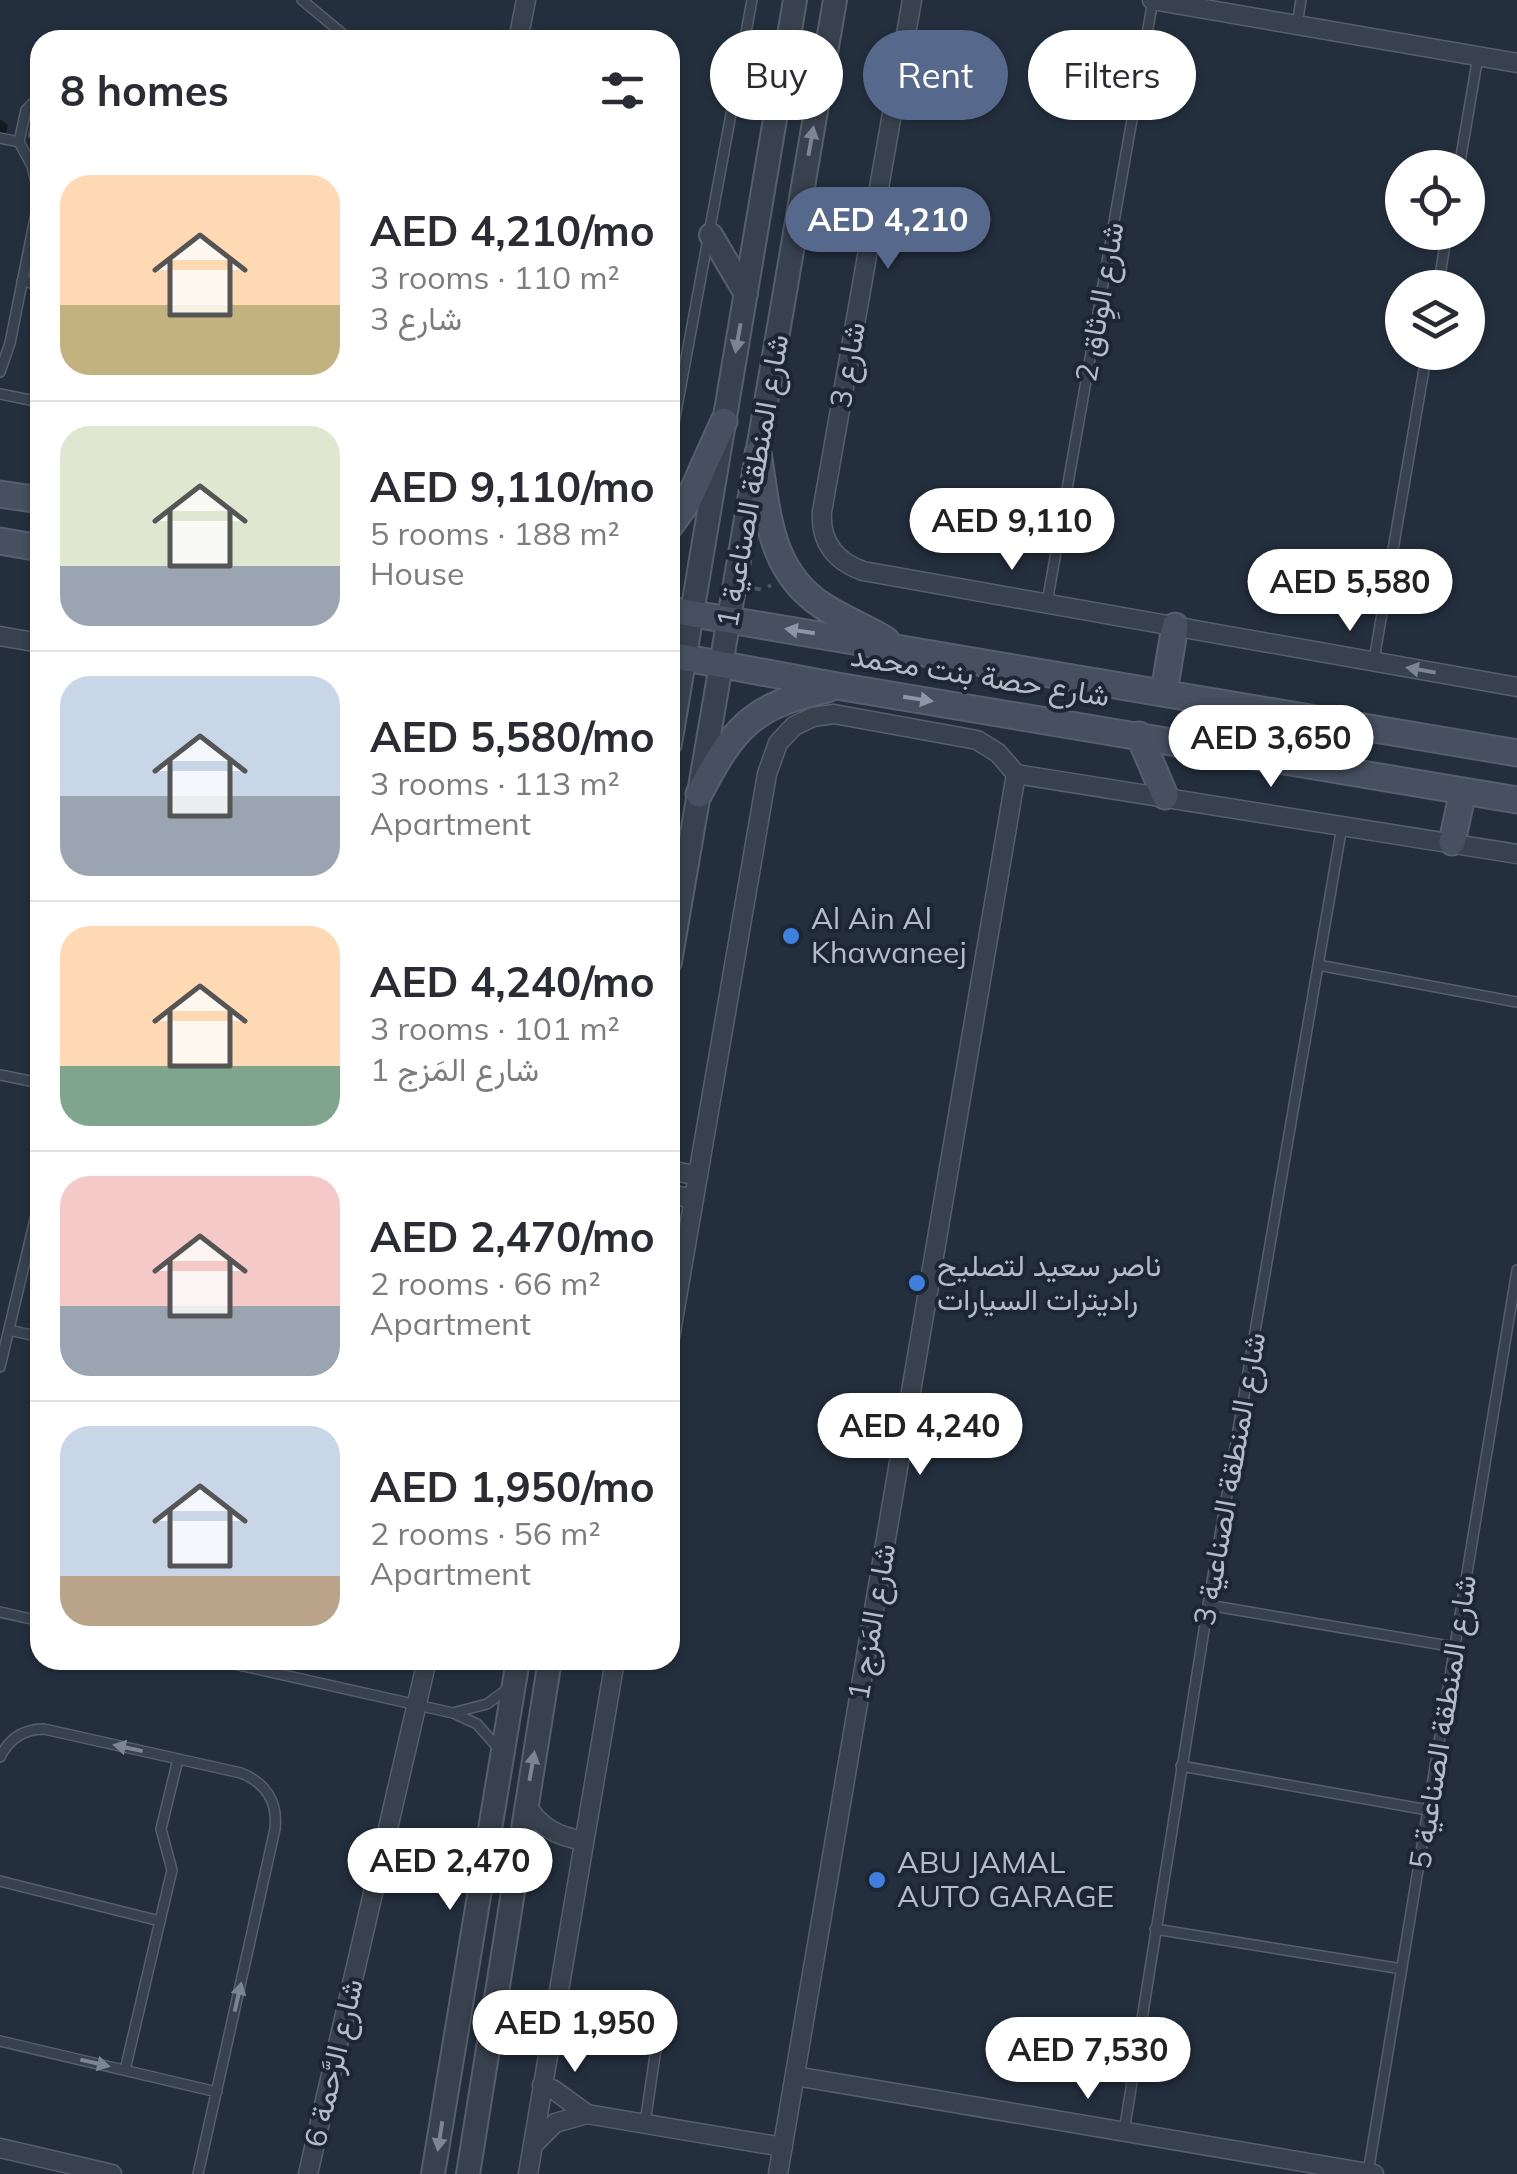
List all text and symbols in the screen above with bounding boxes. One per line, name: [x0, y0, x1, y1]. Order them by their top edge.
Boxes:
chip: Buy: [710, 30, 843, 120]
chip: Rent: [863, 30, 1008, 120]
chip: Filters: [1028, 30, 1196, 120]
icon: filters: [595, 63, 650, 118]
text: 8 homes: [60, 64, 229, 117]
one-way arrow: [804, 125, 819, 156]
map controls: [1385, 150, 1485, 370]
button: locate: [1385, 150, 1485, 250]
pin: AED 4,210: [774, 187, 1002, 272]
text: AED 4,210: [808, 199, 968, 239]
text: AED 4,210/mo: [370, 204, 655, 257]
icon: home: [140, 215, 260, 335]
street label: شارع الوِثاق 2: [1066, 219, 1137, 386]
text: 3 rooms · 110 m²: [370, 257, 620, 297]
button: layers: [1385, 270, 1485, 370]
text: شارع 3: [370, 298, 462, 338]
street label: شارع 3: [821, 319, 875, 411]
one-way arrow: [730, 322, 745, 354]
street label: شارع المنطقة الصناعية 1: [708, 331, 798, 631]
text: AED 9,110/mo: [370, 460, 655, 513]
icon: home: [140, 466, 260, 586]
pin: AED 9,110: [898, 488, 1126, 573]
text: AED 9,110: [932, 500, 1092, 540]
text: 5 rooms · 188 m²: [370, 513, 620, 553]
pin: AED 5,580: [1236, 549, 1464, 634]
text: House: [370, 553, 465, 593]
text: AED 5,580: [1270, 561, 1430, 601]
one-way arrow: [784, 623, 815, 639]
street label: شارع حصة بنت محمد: [848, 636, 1112, 716]
one-way arrow: [1405, 662, 1436, 677]
one-way arrow: [903, 692, 935, 708]
pin: AED 3,650: [1157, 705, 1385, 790]
text: AED 5,580/mo: [370, 710, 655, 763]
icon: home: [140, 716, 260, 836]
text: AED 3,650: [1191, 717, 1351, 757]
text: 3 rooms · 113 m²: [370, 763, 620, 803]
text: Apartment: [370, 803, 531, 843]
place label: Al Ain Al Khawaneej: [811, 899, 967, 971]
marker: Al Ain Al Khawaneej: [780, 925, 802, 947]
text: AED 4,240/mo: [370, 955, 655, 1008]
icon: home: [140, 966, 260, 1086]
text: 3 rooms · 101 m²: [370, 1008, 620, 1048]
text: شارع المَزج 1: [370, 1049, 539, 1089]
text: AED 2,470/mo: [370, 1210, 655, 1263]
icon: home: [140, 1216, 260, 1336]
place label: ناصر سعيد لتصليح راديترات السيارات: [937, 1246, 1161, 1318]
text: 2 rooms · 66 m²: [370, 1263, 601, 1303]
marker: ناصر سعيد لتصليح راديترات السيارات: [906, 1272, 928, 1294]
text: Apartment: [370, 1303, 531, 1343]
street label: شارع المنطقة الصناعية 3: [1185, 1329, 1275, 1629]
pin: AED 4,240: [806, 1393, 1034, 1478]
text: AED 4,240: [840, 1405, 1000, 1445]
text: AED 1,950/mo: [370, 1460, 655, 1513]
icon: home: [140, 1466, 260, 1586]
text: 2 rooms · 56 m²: [370, 1513, 601, 1553]
street label: شارع المَزج 1: [839, 1541, 905, 1703]
text: Apartment: [370, 1553, 531, 1593]
street label: شارع المنطقة الصناعية 5: [1400, 1572, 1486, 1872]
one-way arrow: [112, 1740, 143, 1755]
one-way arrow: [525, 1750, 540, 1782]
pin: AED 2,470: [336, 1828, 564, 1913]
text: AED 2,470: [370, 1840, 530, 1880]
place label: ABU JAMAL AUTO GARAGE: [897, 1843, 1114, 1915]
marker: ABU JAMAL AUTO GARAGE: [866, 1869, 888, 1891]
street label: شارع الرَّحمة 6: [295, 1975, 373, 2151]
one-way arrow: [231, 1981, 246, 2012]
pin: AED 1,950: [461, 1990, 689, 2075]
text: AED 1,950: [495, 2002, 655, 2042]
pin: AED 7,530: [974, 2017, 1202, 2102]
text: AED 7,530: [1008, 2029, 1168, 2069]
one-way arrow: [80, 2056, 111, 2071]
one-way arrow: [431, 2121, 447, 2152]

